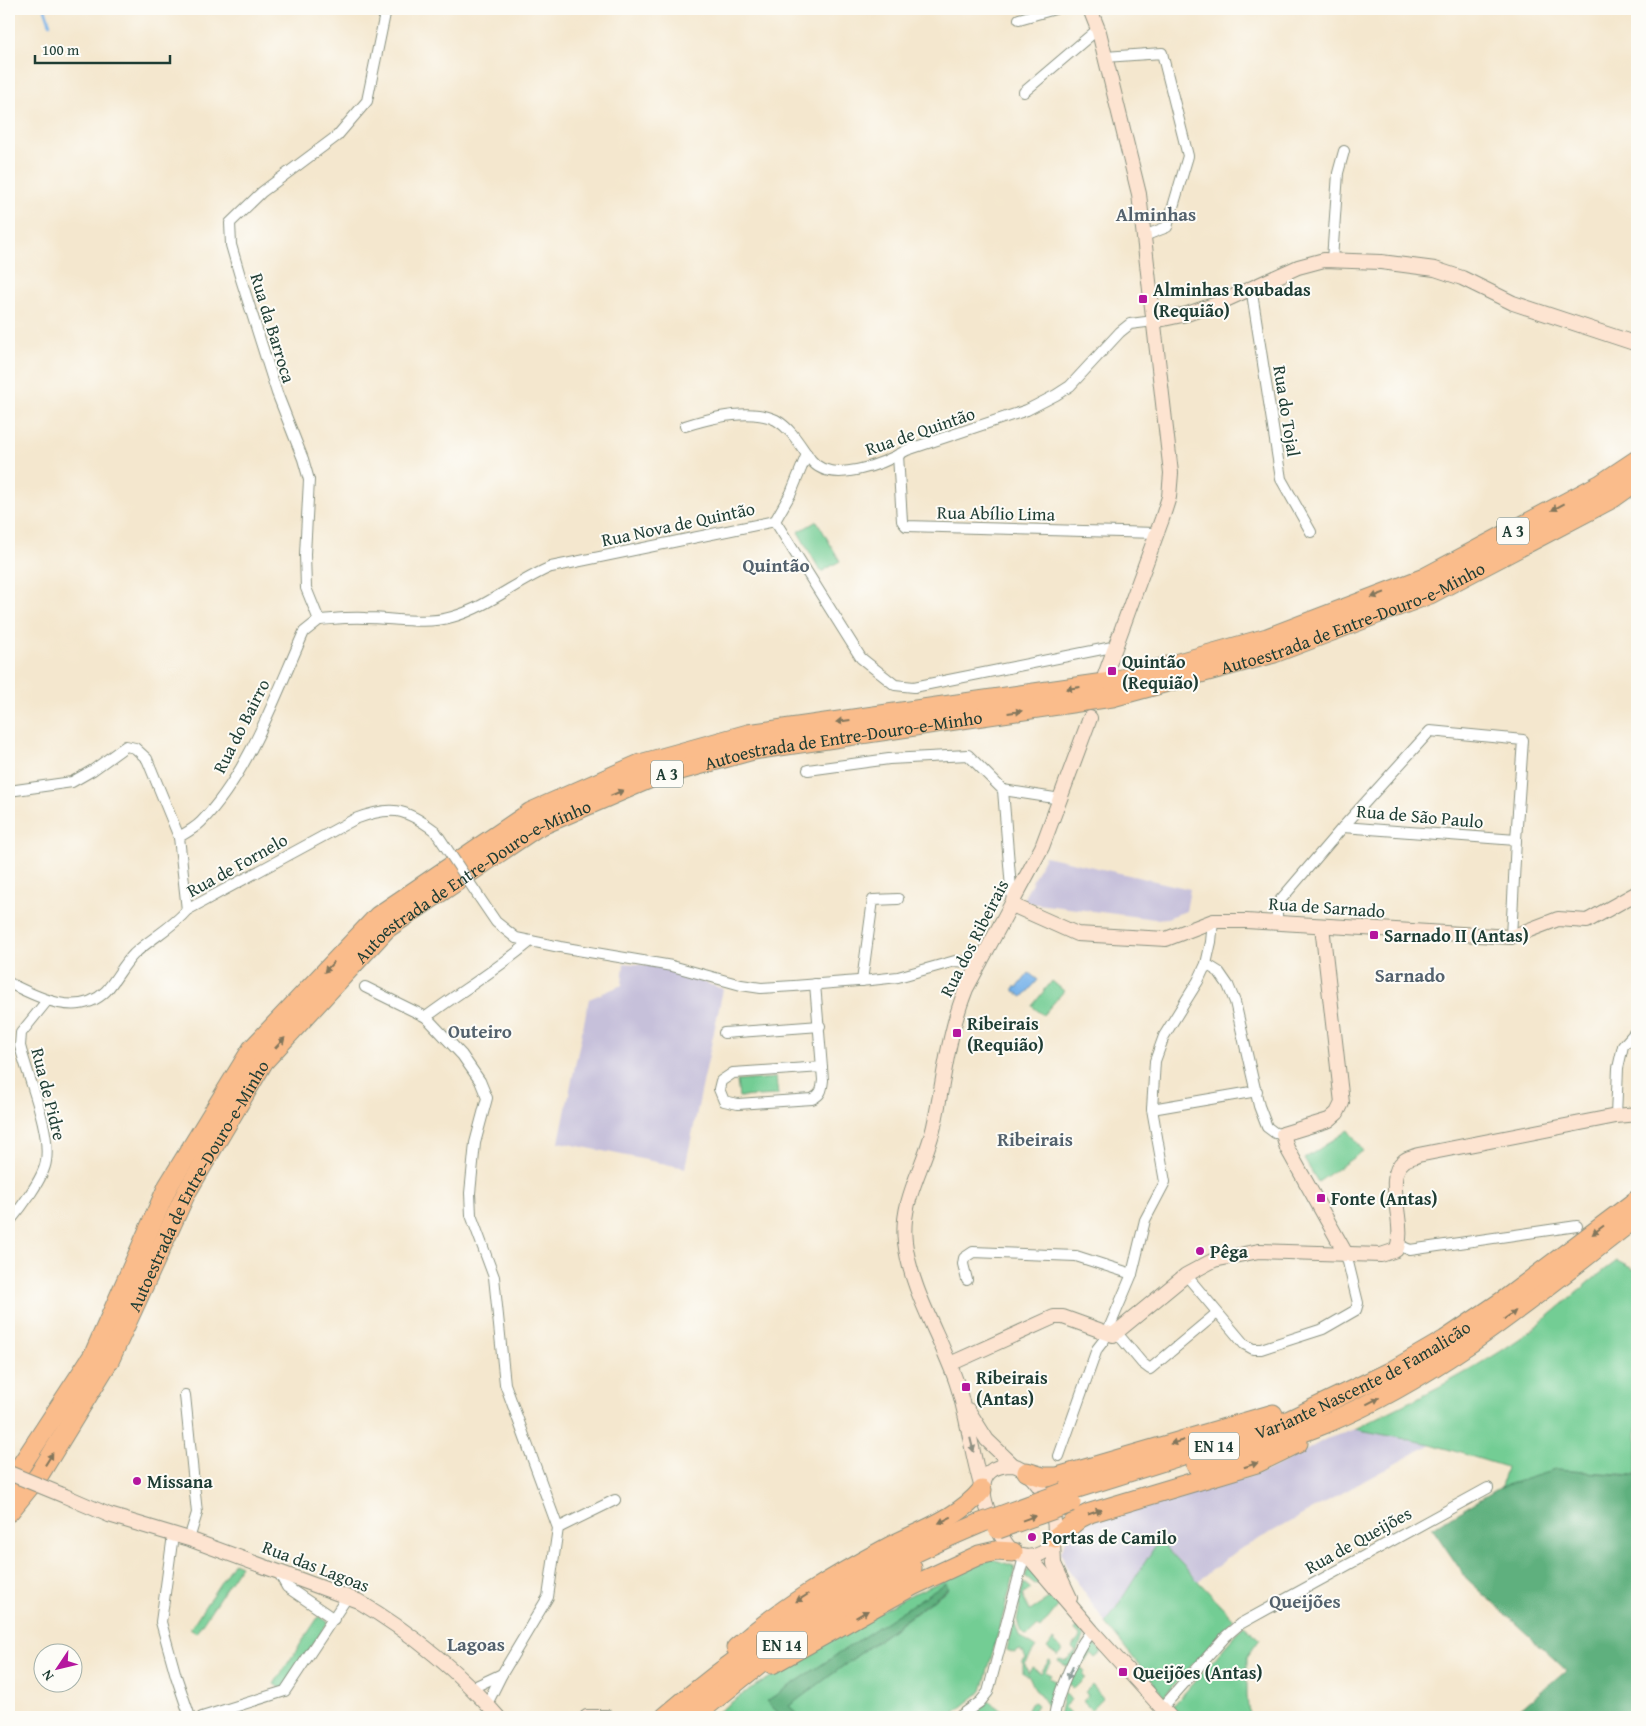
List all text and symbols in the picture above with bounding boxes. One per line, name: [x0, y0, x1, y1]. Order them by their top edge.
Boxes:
scale bar: [35, 32, 170, 64]
text: 100 m: [42, 39, 80, 60]
district label: Alminhas: [1116, 200, 1196, 228]
street label: Rua da Barroca: [243, 270, 303, 387]
place label: Alminhas Roubadas (Requião): [1153, 276, 1311, 324]
marker: Alminhas Roubadas (Requião): [1137, 293, 1149, 305]
street label: Rua do Tojal: [1266, 363, 1308, 459]
street label: Rua de Quintão: [861, 400, 979, 462]
street label: Rua Nova de Quintão: [599, 495, 757, 553]
street label: Rua Abílio Lima: [937, 498, 1056, 528]
one-way arrow: [1551, 503, 1566, 511]
road number: A 3: [1497, 518, 1529, 544]
district label: Quintão: [742, 551, 810, 579]
street label: Autoestrada de Entre-Douro-e-Minho: [1217, 554, 1489, 680]
one-way arrow: [1370, 591, 1385, 599]
place label: Quintão (Requião): [1122, 648, 1199, 696]
marker: Quintão (Requião): [1106, 665, 1118, 677]
street label: Rua do Bairro: [206, 674, 276, 778]
one-way arrow: [1064, 684, 1080, 692]
street label: Autoestrada de Entre-Douro-e-Minho: [701, 703, 984, 776]
one-way arrow: [1007, 707, 1023, 715]
one-way arrow: [834, 717, 850, 725]
road number: A 3: [651, 761, 683, 788]
one-way arrow: [610, 789, 625, 797]
street label: Autoestrada de Entre-Douro-e-Minho: [347, 792, 595, 969]
street label: Rua de São Paulo: [1355, 797, 1485, 835]
street label: Rua de Fornelo: [181, 826, 293, 904]
street label: Rua dos Ribeirais: [933, 875, 1015, 1001]
street label: Rua de Sarnado: [1268, 889, 1386, 925]
place label: Sarnado II (Antas): [1384, 922, 1529, 949]
marker: Sarnado II (Antas): [1368, 929, 1380, 941]
one-way arrow: [323, 961, 335, 973]
district label: Sarnado: [1375, 961, 1445, 989]
place label: Ribeirais (Requião): [967, 1010, 1044, 1058]
district label: Outeiro: [448, 1017, 512, 1045]
marker: Ribeirais (Requião): [951, 1027, 963, 1039]
one-way arrow: [274, 1038, 286, 1050]
street label: Rua de Pidre: [24, 1045, 74, 1143]
street label: Autoestrada de Entre-Douro-e-Minho: [120, 1055, 275, 1316]
district label: Ribeirais: [997, 1125, 1073, 1153]
place label: Fonte (Antas): [1331, 1185, 1437, 1212]
marker: Fonte (Antas): [1315, 1192, 1327, 1204]
one-way arrow: [1592, 1224, 1605, 1235]
place label: Pêga: [1210, 1238, 1249, 1265]
marker: Pêga: [1194, 1245, 1206, 1257]
one-way arrow: [1503, 1310, 1517, 1320]
street label: Variante Nascente de Famalicão: [1251, 1313, 1476, 1445]
place label: Ribeirais (Antas): [976, 1364, 1048, 1412]
marker: Ribeirais (Antas): [960, 1381, 972, 1393]
one-way arrow: [1365, 1397, 1380, 1405]
road number: EN 14: [1189, 1432, 1239, 1460]
one-way arrow: [968, 1437, 976, 1452]
one-way arrow: [1170, 1438, 1185, 1446]
one-way arrow: [44, 1453, 53, 1466]
one-way arrow: [1243, 1460, 1258, 1468]
place label: Missana: [147, 1468, 213, 1495]
marker: Missana: [131, 1475, 143, 1487]
street label: Rua de Queijões: [1300, 1499, 1416, 1581]
one-way arrow: [1088, 1507, 1103, 1515]
one-way arrow: [1022, 1514, 1037, 1522]
one-way arrow: [937, 1516, 952, 1525]
place label: Portas de Camilo: [1042, 1524, 1177, 1551]
marker: Portas de Camilo: [1026, 1531, 1038, 1543]
street label: Rua das Lagoas: [258, 1533, 374, 1599]
district label: Queijões: [1269, 1587, 1341, 1615]
one-way arrow: [795, 1593, 808, 1603]
one-way arrow: [855, 1610, 868, 1619]
district label: Lagoas: [447, 1630, 505, 1658]
road number: EN 14: [757, 1632, 807, 1658]
north arrow: [32, 1644, 82, 1694]
place label: Queijões (Antas): [1133, 1659, 1263, 1686]
text: N: [36, 1665, 58, 1685]
one-way arrow: [1065, 1666, 1073, 1680]
marker: Queijões (Antas): [1117, 1666, 1129, 1678]

